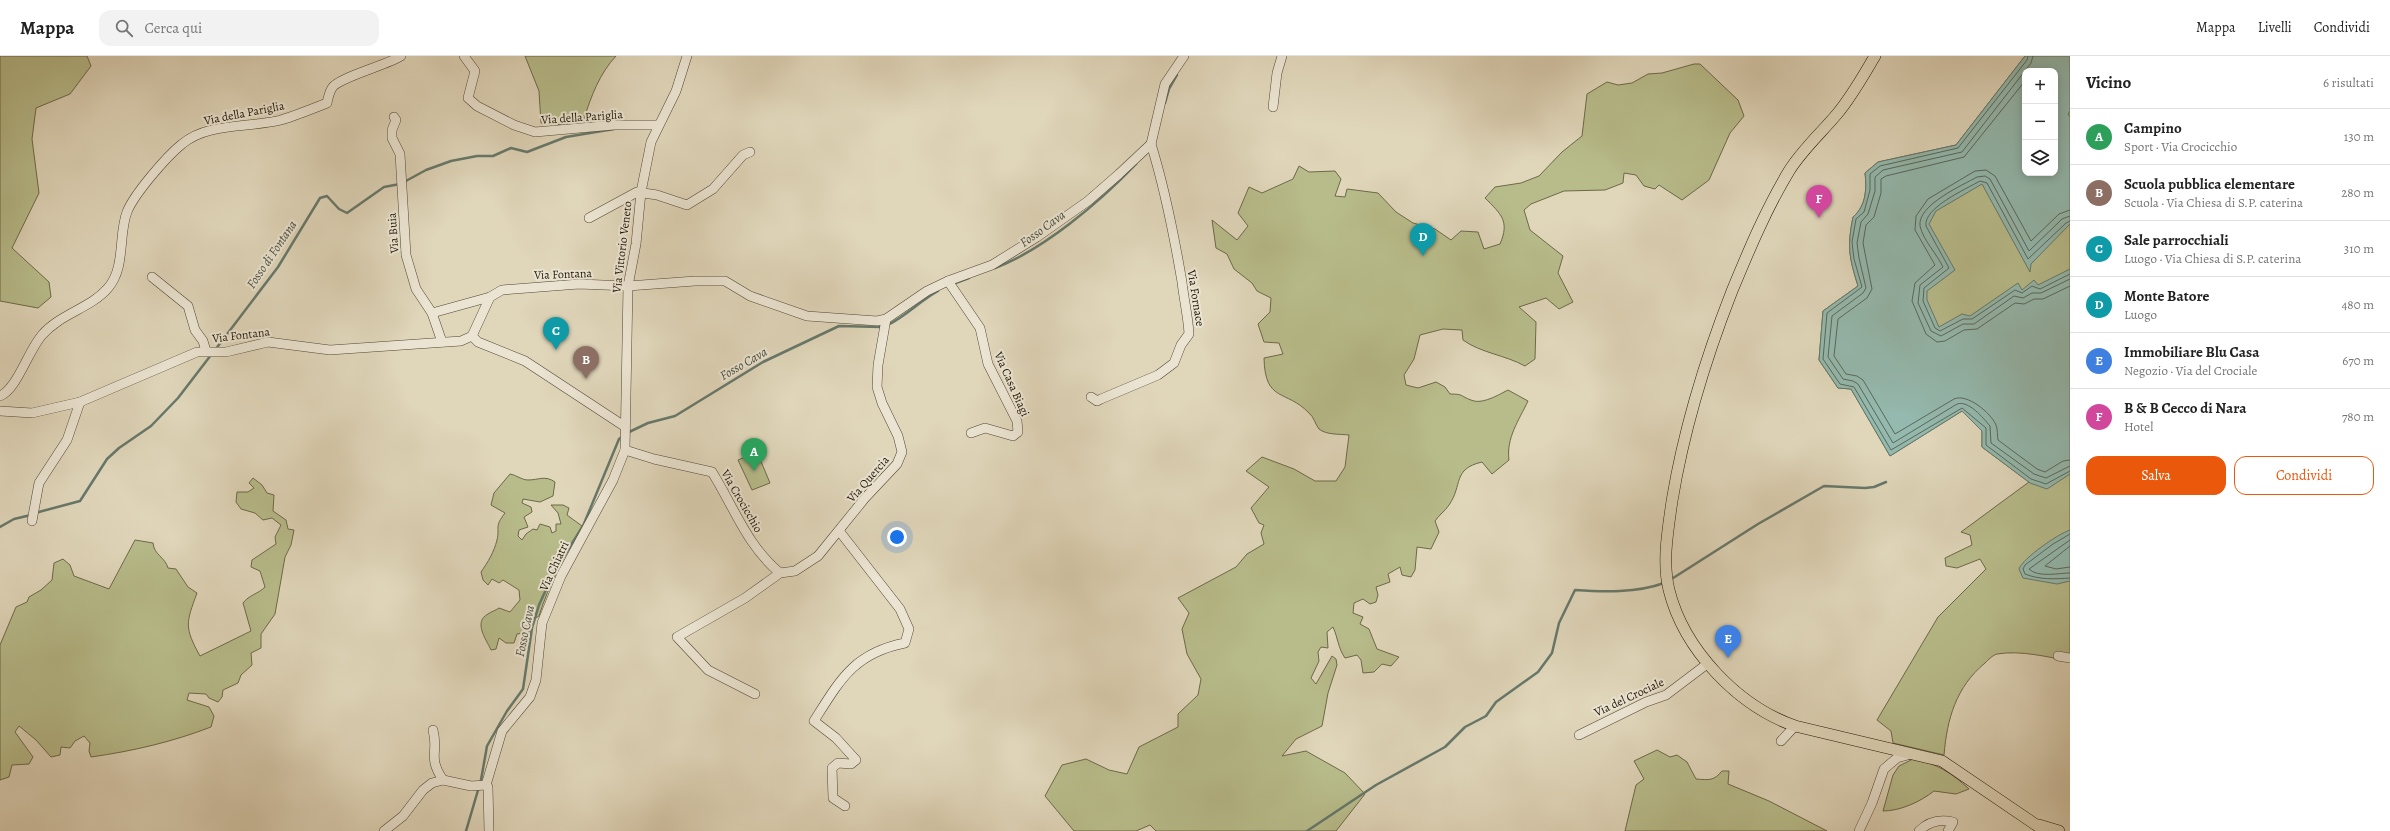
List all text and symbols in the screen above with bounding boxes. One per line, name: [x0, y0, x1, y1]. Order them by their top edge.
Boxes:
search box: [99, 10, 379, 46]
text: Mappa: [20, 15, 75, 41]
icon: search: [113, 17, 135, 39]
text: Cerca qui: [145, 18, 202, 38]
text: Mappa: [2196, 18, 2236, 37]
text: Livelli: [2258, 18, 2292, 37]
text: Condividi: [2314, 18, 2370, 37]
map controls: [2022, 68, 2058, 176]
button: +: [2022, 68, 2058, 104]
text: Vicino: [2086, 71, 2131, 94]
text: 6 risultati: [2323, 74, 2374, 91]
street label: Via della Pariglia: [201, 97, 286, 129]
button: −: [2022, 104, 2058, 140]
street label: Via della Pariglia: [540, 106, 624, 128]
text: Campino: [2124, 118, 2182, 138]
text: A: [2095, 128, 2103, 145]
text: 130 m: [2344, 128, 2374, 145]
text: Sport · Via Crocicchio: [2124, 138, 2237, 155]
button: layers: [2022, 140, 2058, 176]
text: Scuola pubblica elementare: [2124, 174, 2295, 194]
text: B: [2095, 184, 2103, 201]
text: 280 m: [2341, 184, 2374, 201]
pin: F: [1806, 185, 1832, 218]
text: Scuola · Via Chiesa di S.P. caterina: [2124, 194, 2303, 211]
street label: Via Vittorio Veneto: [608, 200, 636, 295]
water label: Fosso Cava: [1016, 206, 1068, 251]
street label: Via Buia: [384, 212, 402, 255]
water label: Fosso di Fontana: [242, 217, 300, 292]
pin: D: [1410, 223, 1436, 256]
text: Sale parrocchiali: [2124, 230, 2229, 250]
text: C: [2095, 240, 2103, 257]
text: 310 m: [2344, 240, 2374, 257]
text: Luogo · Via Chiesa di S.P. caterina: [2124, 250, 2301, 267]
street label: Via Fontana: [533, 265, 593, 283]
street label: Via Fornace: [1183, 268, 1208, 327]
text: Monte Batore: [2124, 286, 2209, 306]
text: D: [2094, 296, 2104, 313]
text: 480 m: [2341, 296, 2374, 313]
text: Luogo: [2124, 306, 2157, 323]
pin: C: [543, 317, 569, 350]
street label: Via Fontana: [210, 323, 271, 347]
text: Immobiliare Blu Casa: [2124, 342, 2259, 362]
water label: Fosso Cava: [716, 343, 770, 384]
pin: B: [573, 346, 599, 379]
street label: Via Casa Biagi: [990, 348, 1033, 419]
text: E: [2095, 352, 2103, 369]
text: 670 m: [2342, 352, 2374, 369]
text: Negozio · Via del Crociale: [2124, 362, 2257, 379]
text: B & B Cecco di Nara: [2124, 398, 2246, 418]
text: F: [2096, 408, 2102, 425]
text: 780 m: [2342, 408, 2374, 425]
text: Hotel: [2124, 418, 2153, 435]
pin: A: [741, 438, 767, 471]
street label: Via Quercia: [843, 452, 893, 507]
button: Salva: [2086, 456, 2226, 495]
button: Condividi: [2234, 456, 2374, 495]
street label: Via Crocicchio: [717, 466, 766, 535]
your location: [887, 527, 907, 547]
street label: Via Chiatri: [535, 539, 572, 594]
water label: Fosso Cava: [511, 604, 538, 658]
pin: E: [1715, 625, 1741, 658]
street label: Via del Crociale: [1591, 674, 1667, 721]

